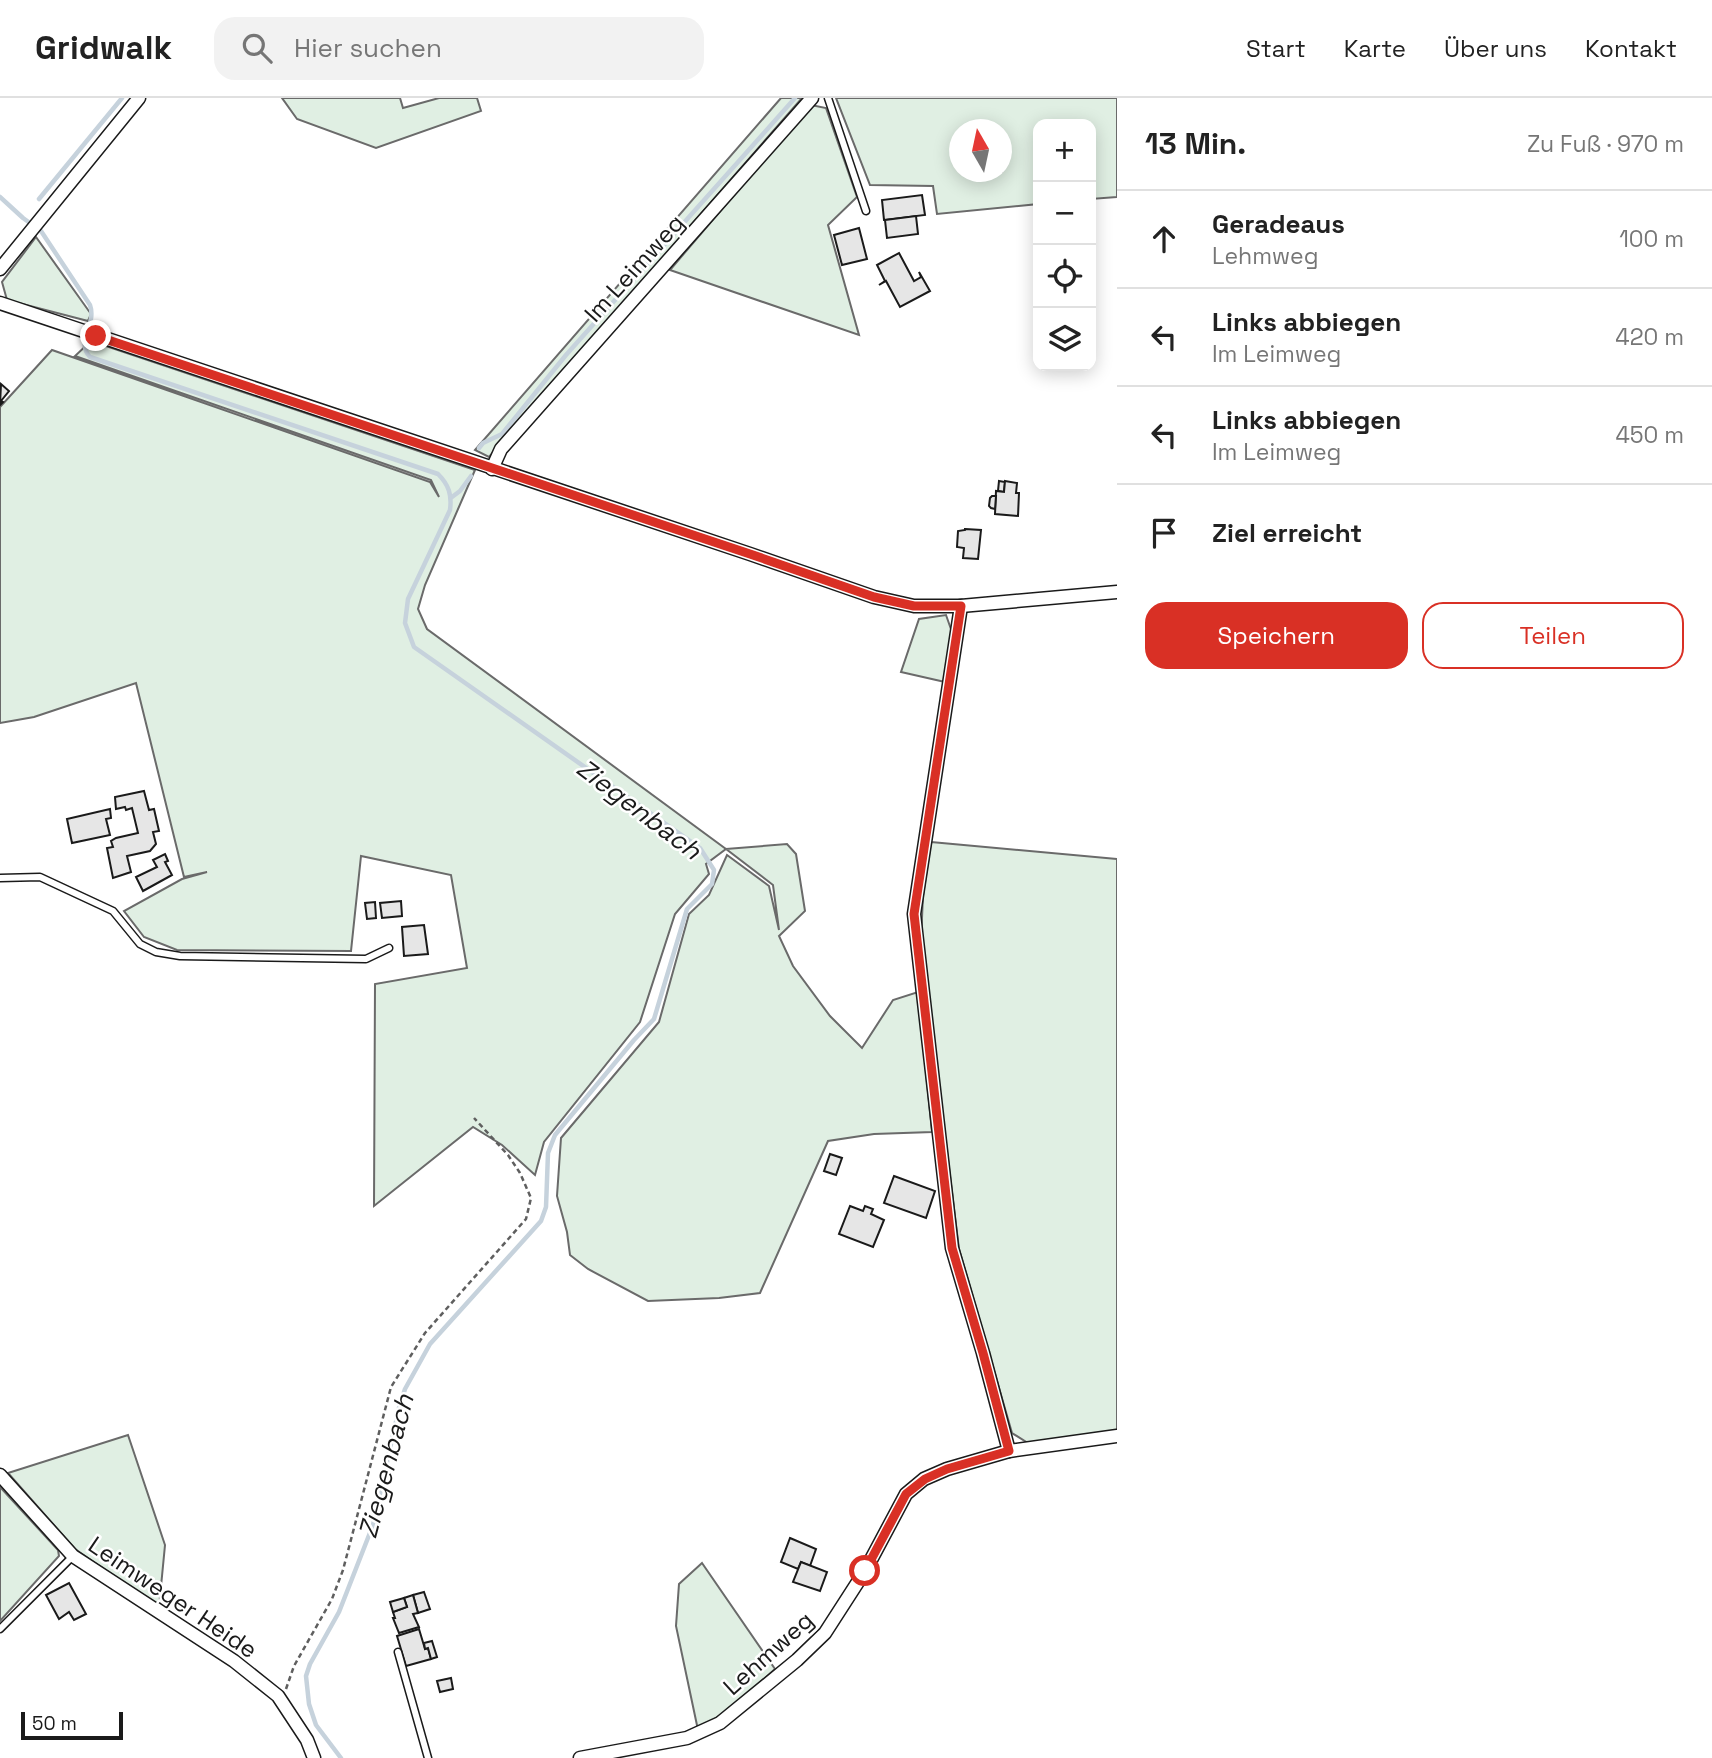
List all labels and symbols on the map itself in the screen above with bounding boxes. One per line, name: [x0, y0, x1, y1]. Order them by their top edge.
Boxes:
north arrow: [949, 119, 1012, 182]
street label: Im Leimweg: [577, 208, 691, 328]
route end: [80, 320, 111, 351]
water label: Ziegenbach: [570, 751, 709, 868]
water label: Ziegenbach: [350, 1389, 422, 1542]
street label: Leimweger Heide: [83, 1529, 263, 1665]
route start: [849, 1555, 880, 1586]
street label: Lehmweg: [716, 1604, 820, 1702]
scale bar: [21, 1709, 122, 1741]

